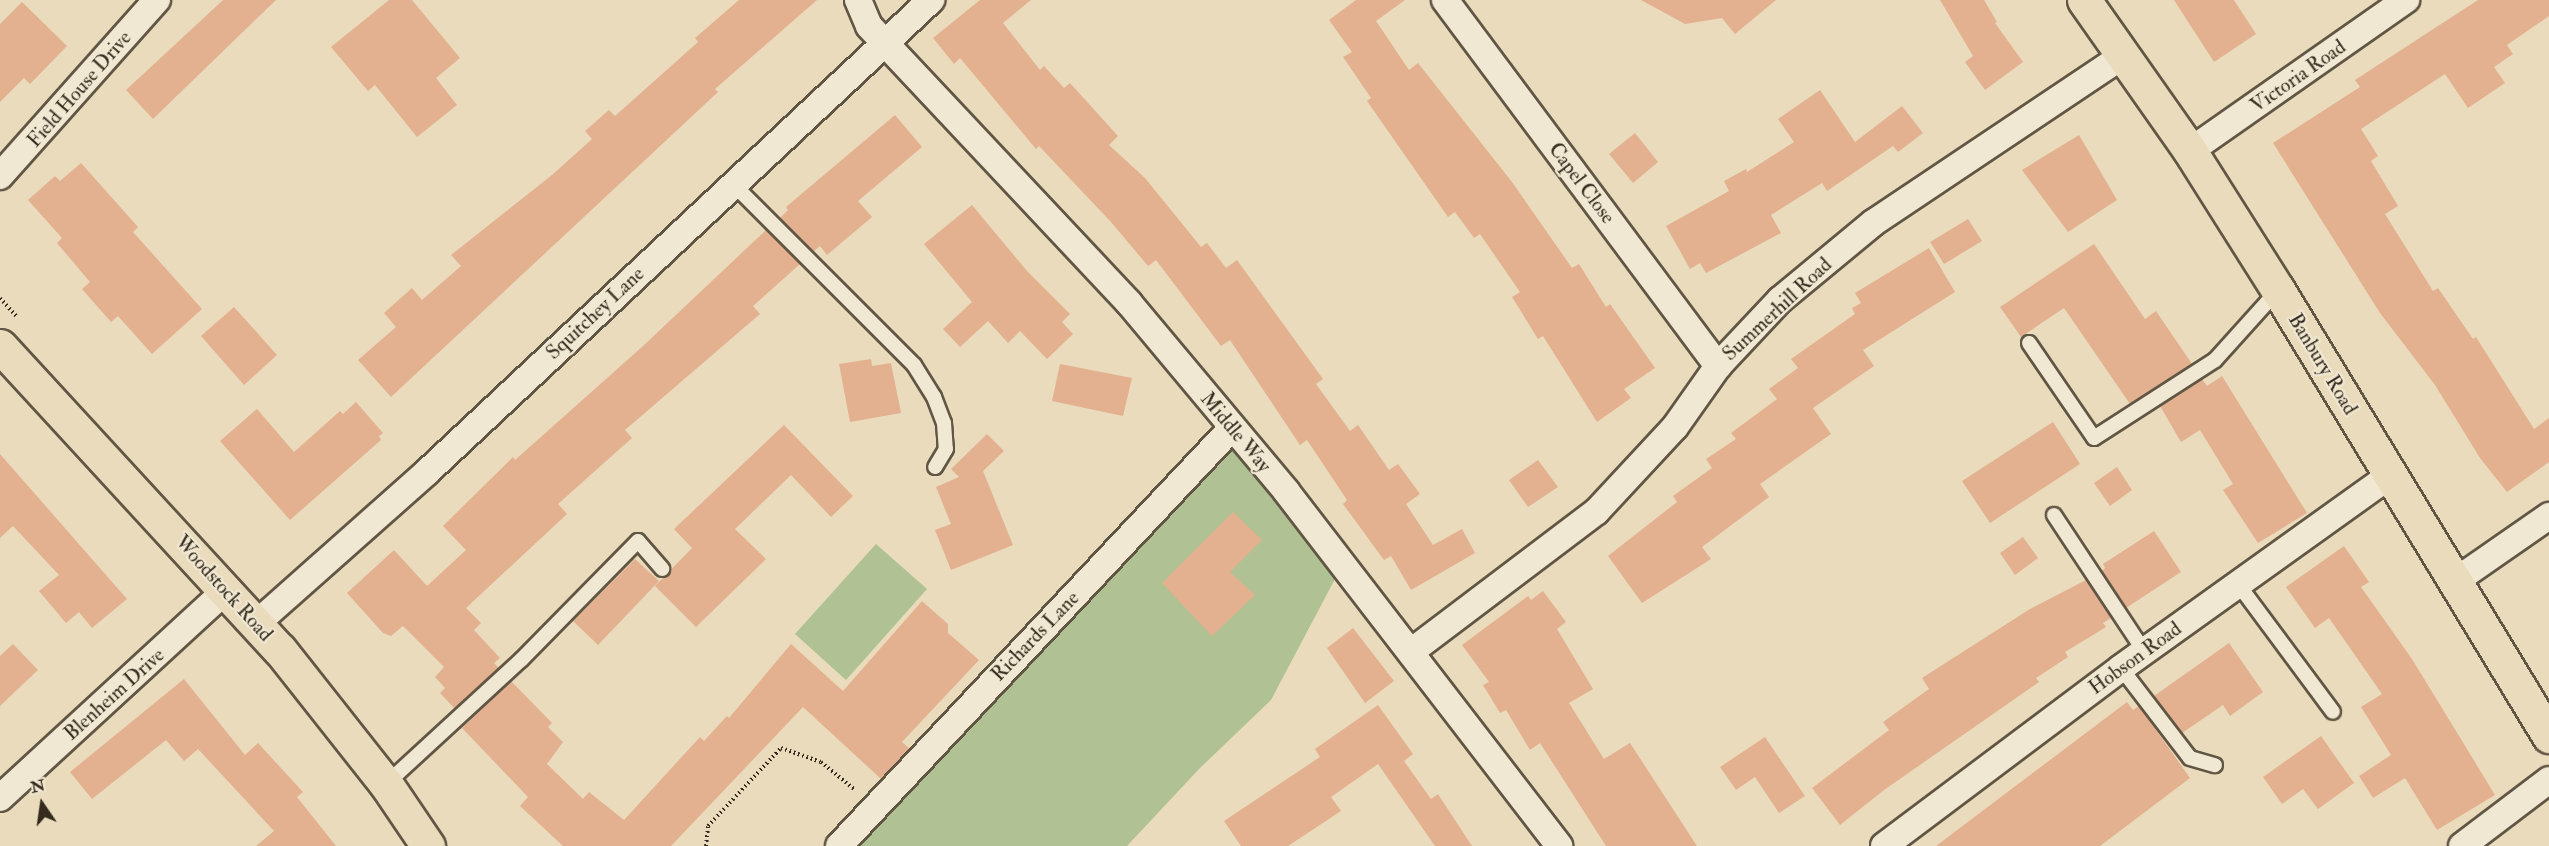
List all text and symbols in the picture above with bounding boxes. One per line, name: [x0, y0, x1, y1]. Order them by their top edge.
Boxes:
street label: Field House Drive: [22, 26, 136, 152]
street label: Victoria Road: [2246, 35, 2350, 117]
street label: Capel Close: [1544, 138, 1620, 228]
street label: Summerhill Road: [1718, 252, 1836, 366]
street label: Squitchey Lane: [541, 262, 649, 364]
street label: Banbury Road: [2283, 309, 2363, 419]
street label: Middle Way: [1196, 387, 1276, 477]
street label: Woodstock Road: [170, 530, 278, 646]
street label: Richards Lane: [986, 586, 1084, 686]
street label: Hobson Road: [2084, 616, 2186, 700]
street label: Blenheim Drive: [59, 643, 169, 745]
north arrow: [12, 774, 72, 834]
text: N: [29, 775, 47, 798]

